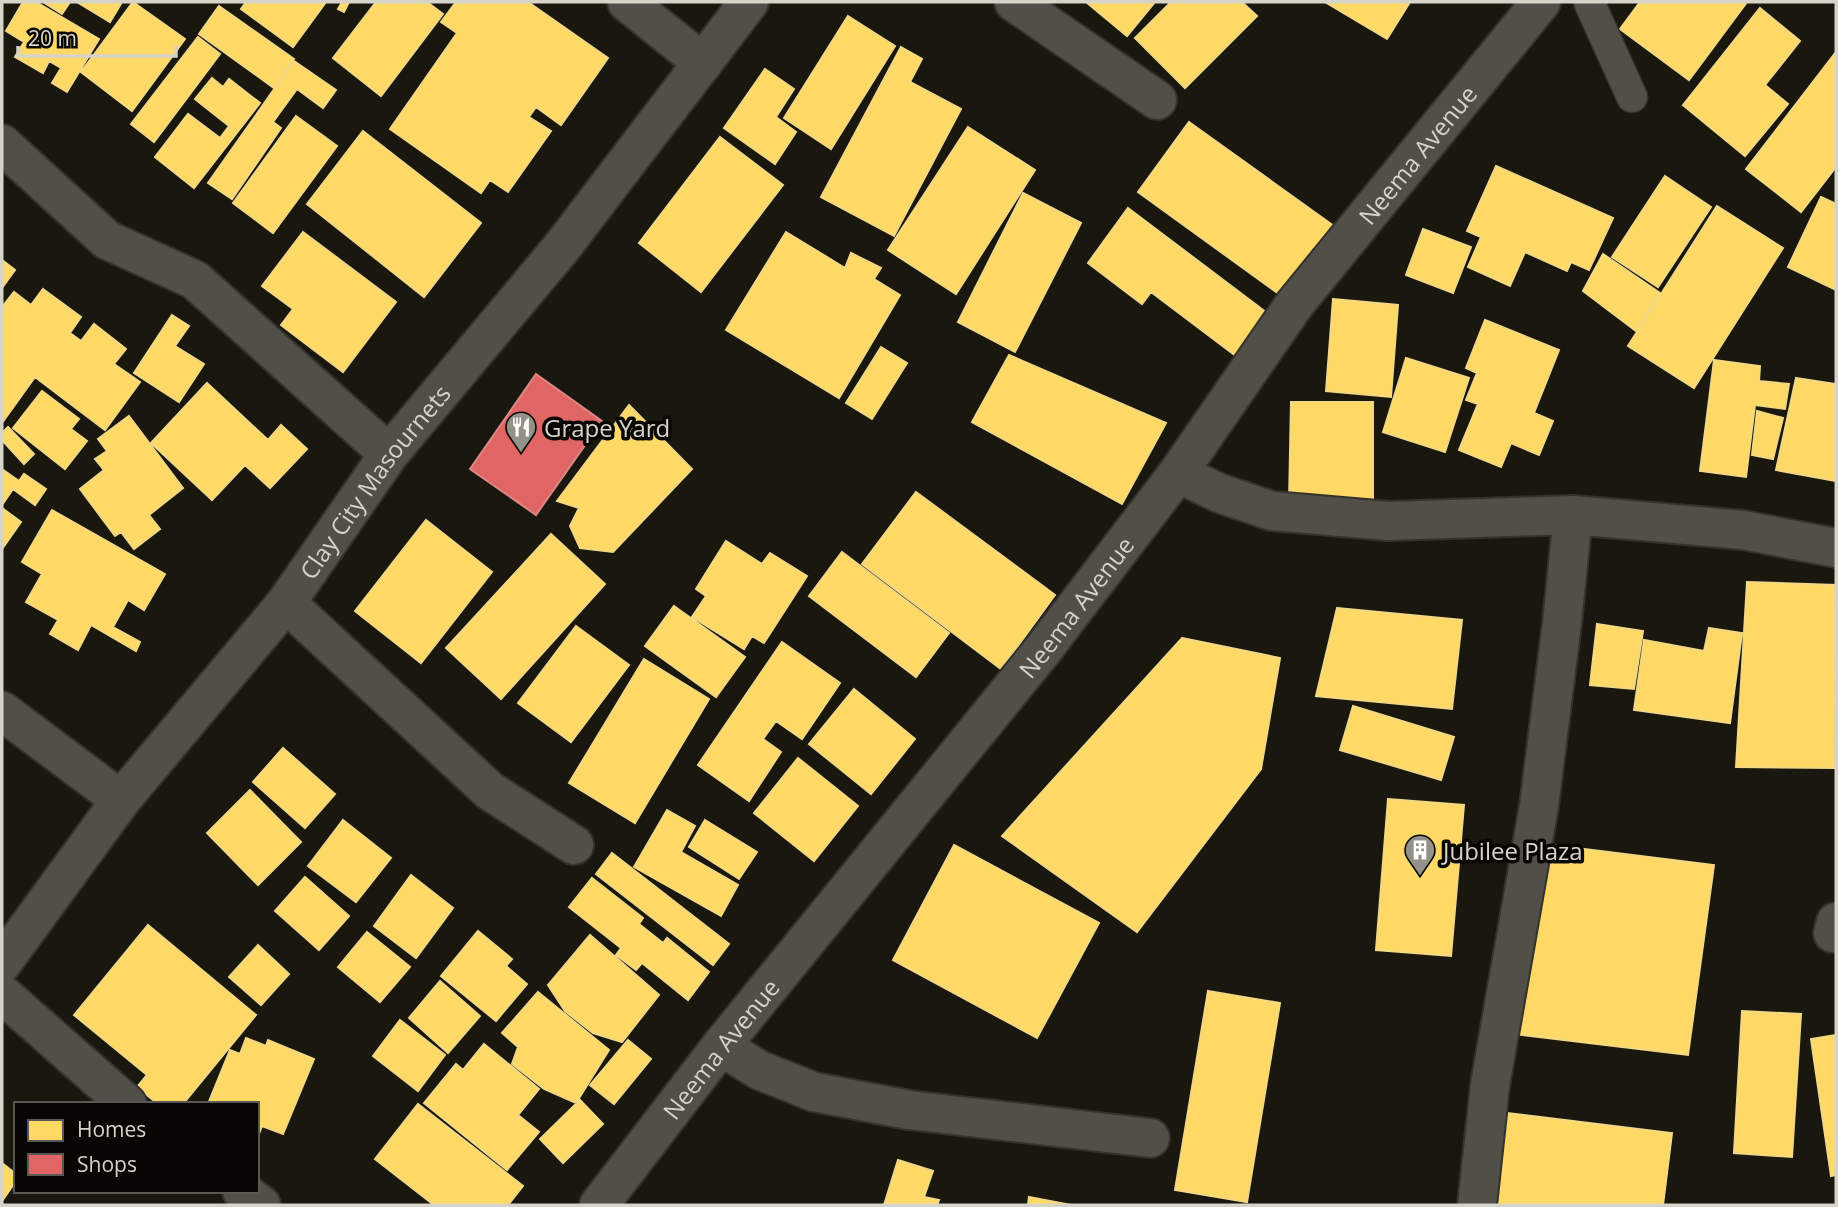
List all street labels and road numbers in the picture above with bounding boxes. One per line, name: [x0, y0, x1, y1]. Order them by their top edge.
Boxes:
street label: Neema Avenue: [1350, 78, 1483, 231]
street label: Clay City Masournets: [291, 377, 457, 585]
street label: Neema Avenue: [1011, 529, 1141, 684]
street label: Neema Avenue: [655, 971, 786, 1126]

